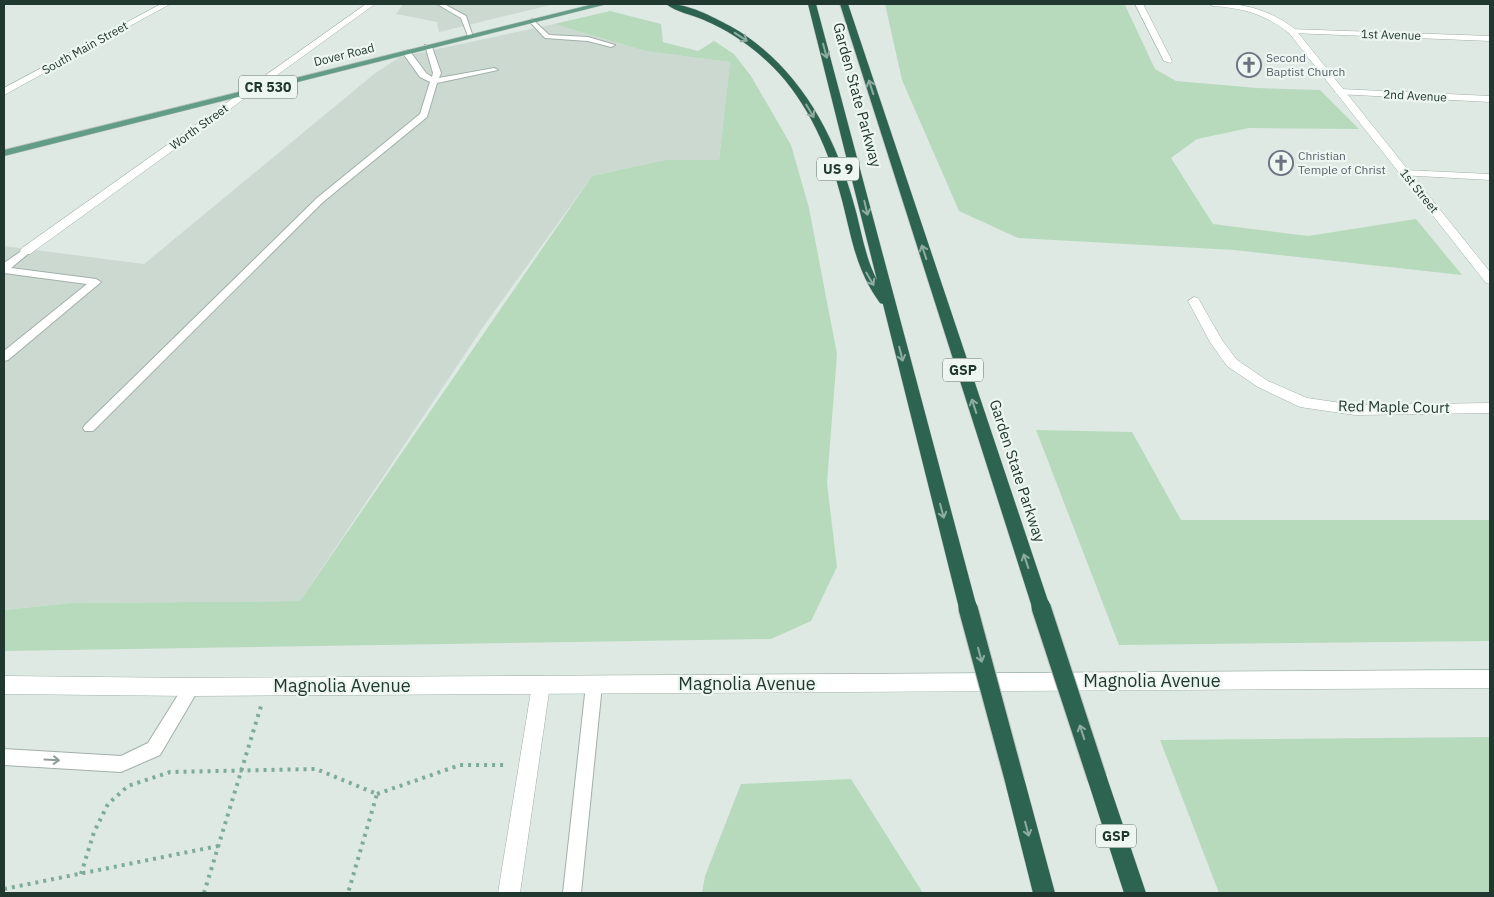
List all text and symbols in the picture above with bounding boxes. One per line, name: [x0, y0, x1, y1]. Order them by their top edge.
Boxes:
street label: South Main Street: [39, 18, 130, 77]
street label: Garden State Parkway: [829, 20, 886, 170]
street label: 1st Avenue: [1361, 26, 1422, 43]
one-way arrow: [734, 31, 748, 42]
street label: Dover Road: [312, 40, 376, 69]
one-way arrow: [820, 42, 830, 58]
place label: Second Baptist Church: [1266, 50, 1345, 79]
church icon: Second Baptist Church: [1236, 52, 1262, 78]
road number: CR 530: [239, 75, 297, 98]
one-way arrow: [865, 79, 875, 95]
street label: 2nd Avenue: [1383, 86, 1448, 105]
street label: Worth Street: [167, 100, 231, 153]
one-way arrow: [804, 104, 815, 118]
place label: Christian Temple of Christ: [1298, 148, 1386, 177]
church icon: Christian Temple of Christ: [1268, 150, 1294, 176]
road number: US 9: [817, 157, 859, 180]
street label: 1st Street: [1397, 165, 1442, 216]
one-way arrow: [862, 199, 871, 215]
one-way arrow: [919, 245, 928, 260]
one-way arrow: [865, 272, 875, 287]
one-way arrow: [897, 345, 906, 361]
road number: GSP: [943, 358, 983, 382]
street label: Red Maple Court: [1338, 396, 1450, 417]
street label: Garden State Parkway: [985, 397, 1050, 545]
one-way arrow: [969, 399, 979, 415]
one-way arrow: [938, 503, 947, 519]
one-way arrow: [1020, 553, 1030, 569]
one-way arrow: [976, 647, 986, 663]
street label: Magnolia Avenue: [1083, 669, 1221, 692]
street label: Magnolia Avenue: [678, 672, 816, 695]
street label: Magnolia Avenue: [273, 674, 411, 697]
one-way arrow: [1077, 724, 1086, 740]
one-way arrow: [44, 756, 60, 765]
one-way arrow: [1023, 821, 1032, 837]
road number: GSP: [1096, 824, 1136, 848]

